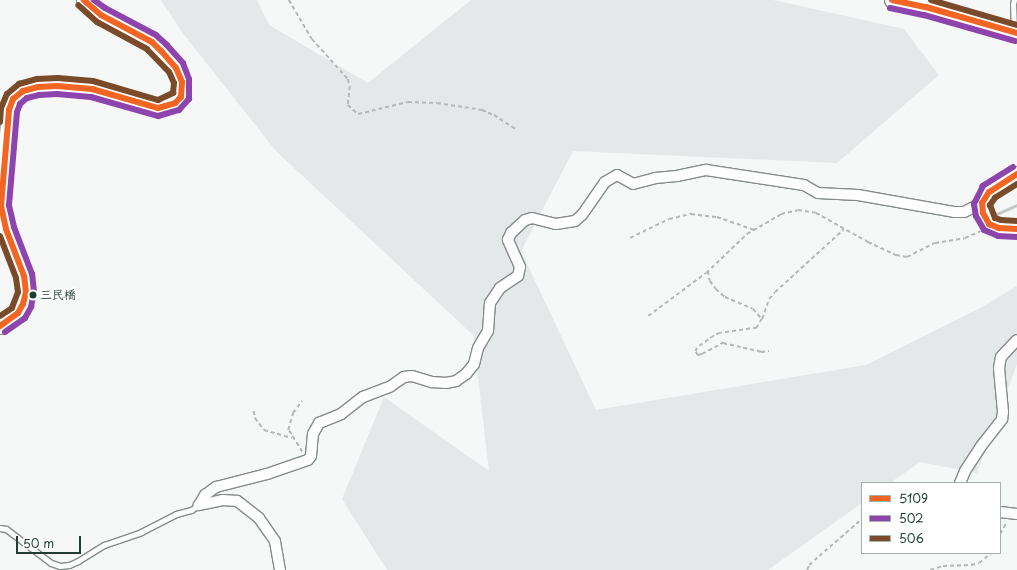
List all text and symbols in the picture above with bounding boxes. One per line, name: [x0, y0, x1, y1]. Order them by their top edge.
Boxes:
place label: 三民橋: [40, 288, 76, 302]
marker: 三民橋: [28, 290, 38, 300]
legend: [861, 482, 1001, 554]
text: 5109: [899, 489, 928, 507]
text: 502: [899, 509, 924, 527]
scale bar: [18, 528, 83, 554]
text: 506: [899, 529, 924, 547]
text: 50 m: [23, 534, 54, 552]

